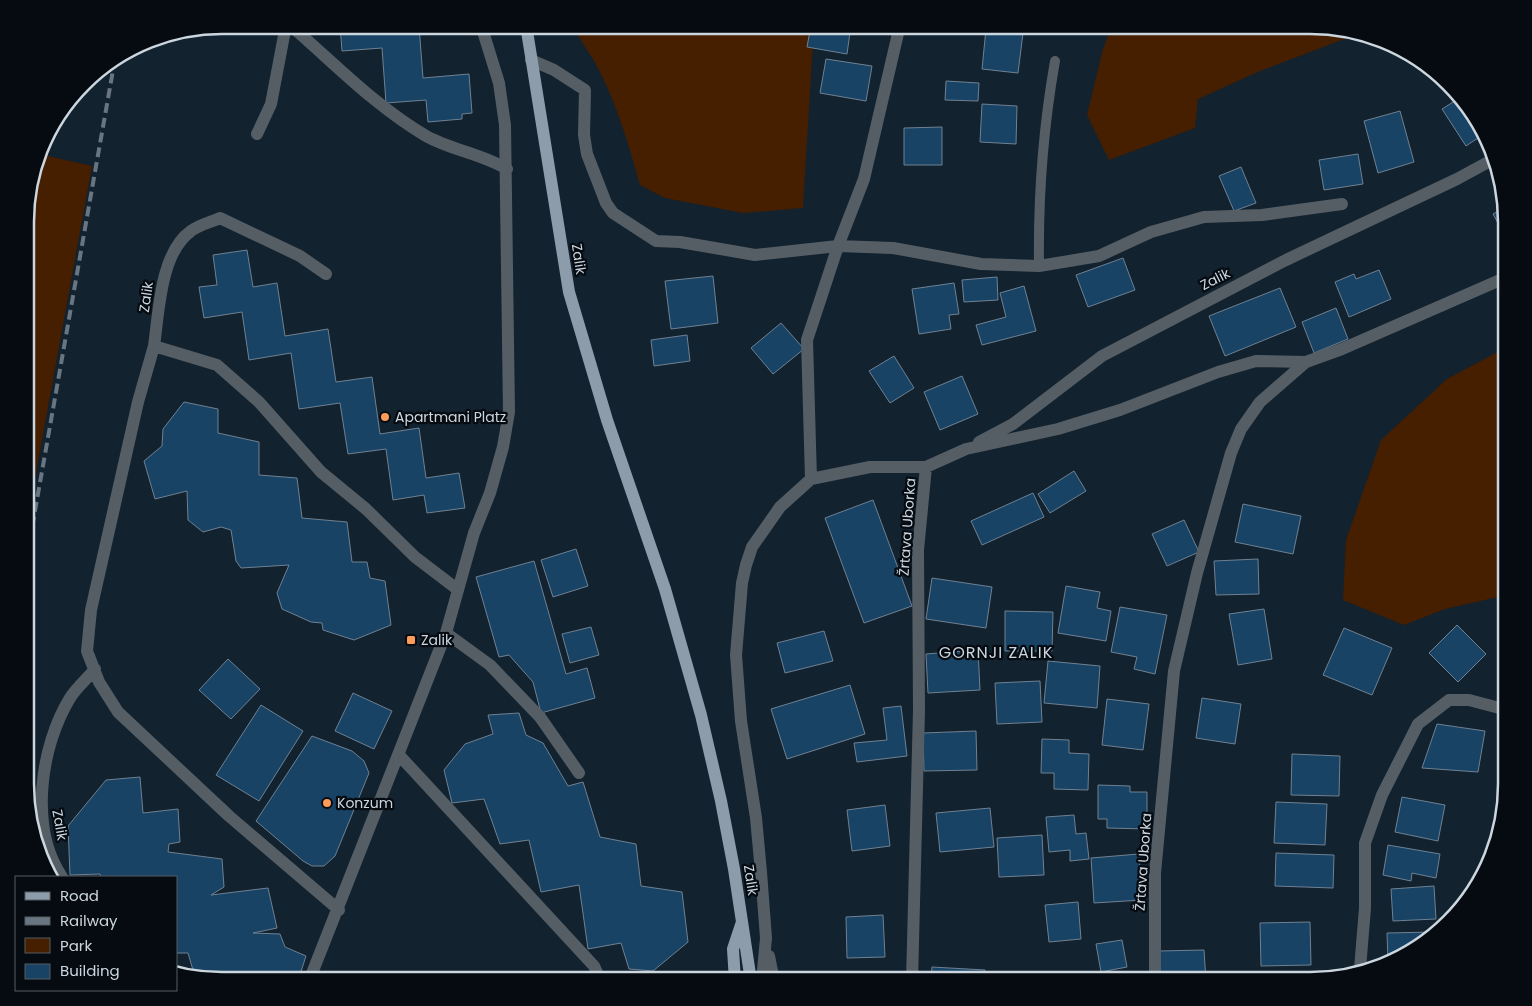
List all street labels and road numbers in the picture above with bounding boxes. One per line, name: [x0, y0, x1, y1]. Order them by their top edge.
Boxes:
street label: Zalik: [567, 242, 591, 277]
street label: Zalik: [1197, 263, 1234, 295]
street label: Zalik: [134, 279, 158, 314]
street label: Žrtava Uborka: [894, 477, 920, 577]
street label: Zalik: [47, 808, 73, 843]
street label: Žrtava Uborka: [1130, 812, 1156, 912]
street label: Zalik: [739, 863, 763, 898]

